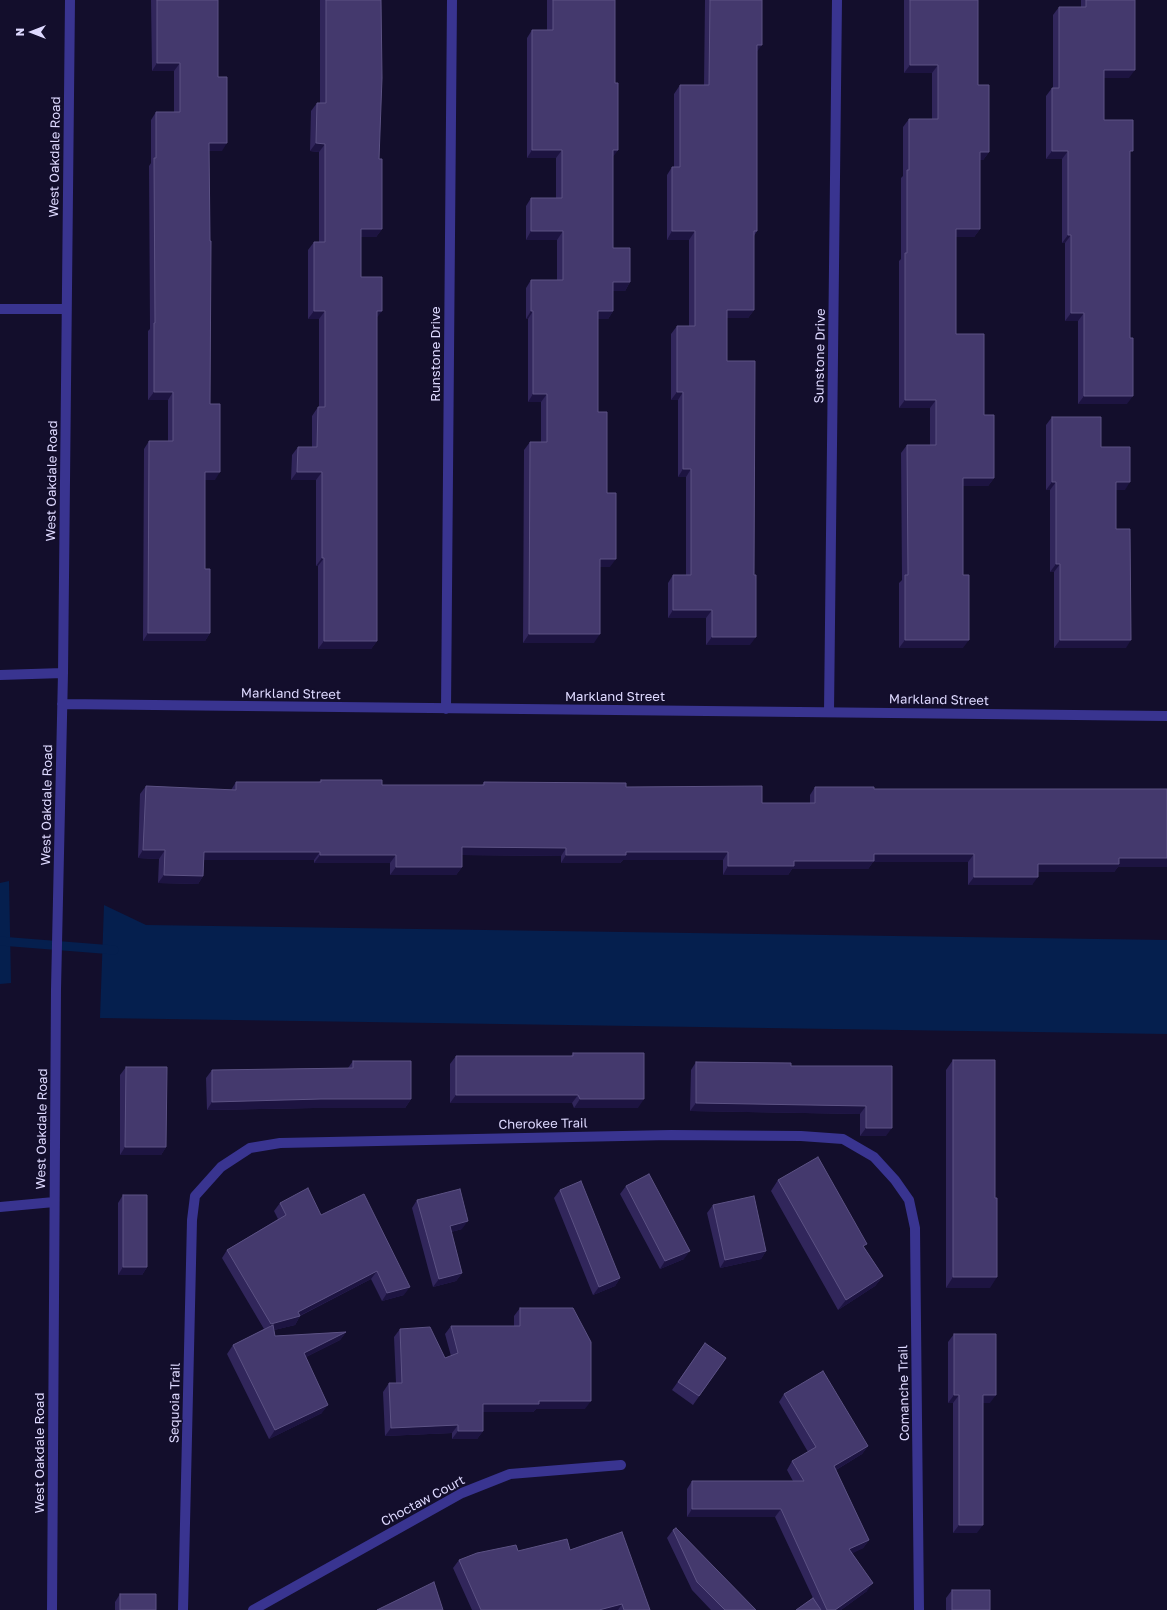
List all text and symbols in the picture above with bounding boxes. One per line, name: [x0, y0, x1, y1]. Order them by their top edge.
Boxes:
north arrow: [12, 12, 52, 52]
text: N: [13, 28, 26, 36]
street label: West Oakdale Road: [46, 96, 64, 218]
street label: Runstone Drive: [428, 306, 444, 402]
street label: Sunstone Drive: [811, 308, 829, 404]
street label: West Oakdale Road: [43, 420, 61, 542]
street label: Markland Street: [241, 685, 341, 703]
street label: Markland Street: [565, 689, 665, 705]
street label: Markland Street: [889, 691, 989, 709]
street label: West Oakdale Road: [38, 744, 56, 866]
street label: West Oakdale Road: [33, 1068, 51, 1190]
street label: Cherokee Trail: [498, 1115, 588, 1133]
street label: Comanche Trail: [895, 1345, 913, 1441]
street label: Sequoia Trail: [166, 1363, 184, 1443]
street label: West Oakdale Road: [32, 1393, 48, 1513]
street label: Choctaw Court: [378, 1472, 468, 1530]

